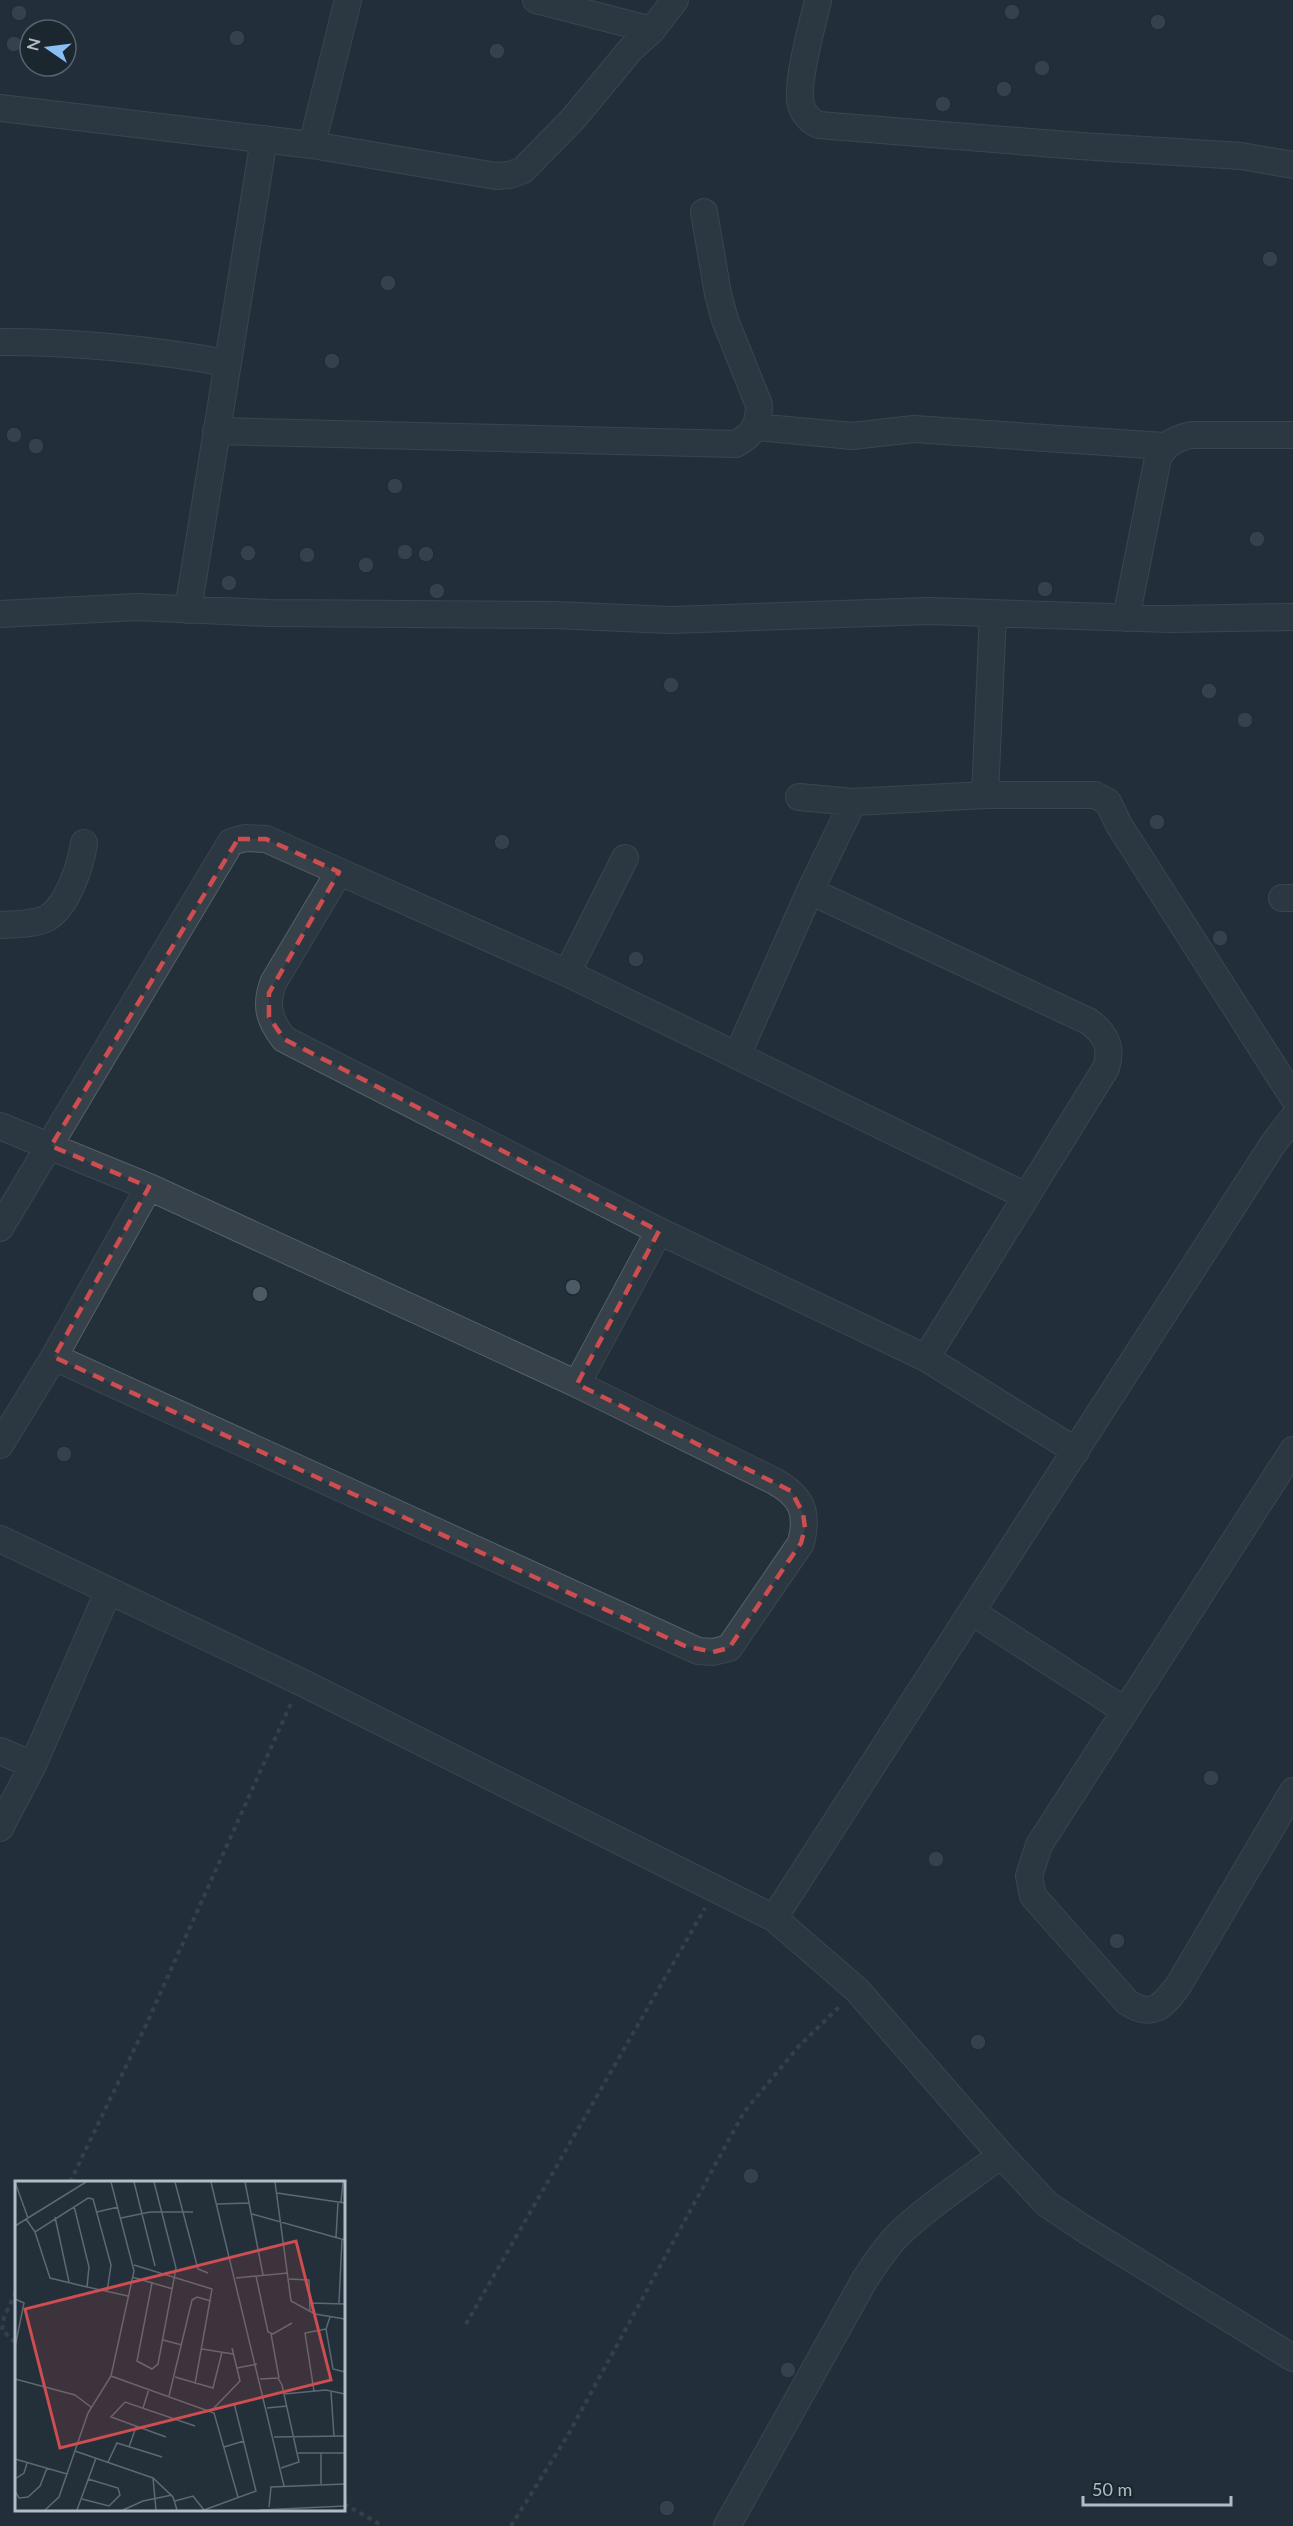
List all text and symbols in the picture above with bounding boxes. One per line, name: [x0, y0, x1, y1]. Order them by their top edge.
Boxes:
north arrow: [18, 18, 78, 78]
text: N: [22, 36, 44, 53]
inset map: [15, 2181, 345, 2511]
scale bar: [1083, 2469, 1232, 2507]
text: 50 m: [1092, 2478, 1132, 2500]

